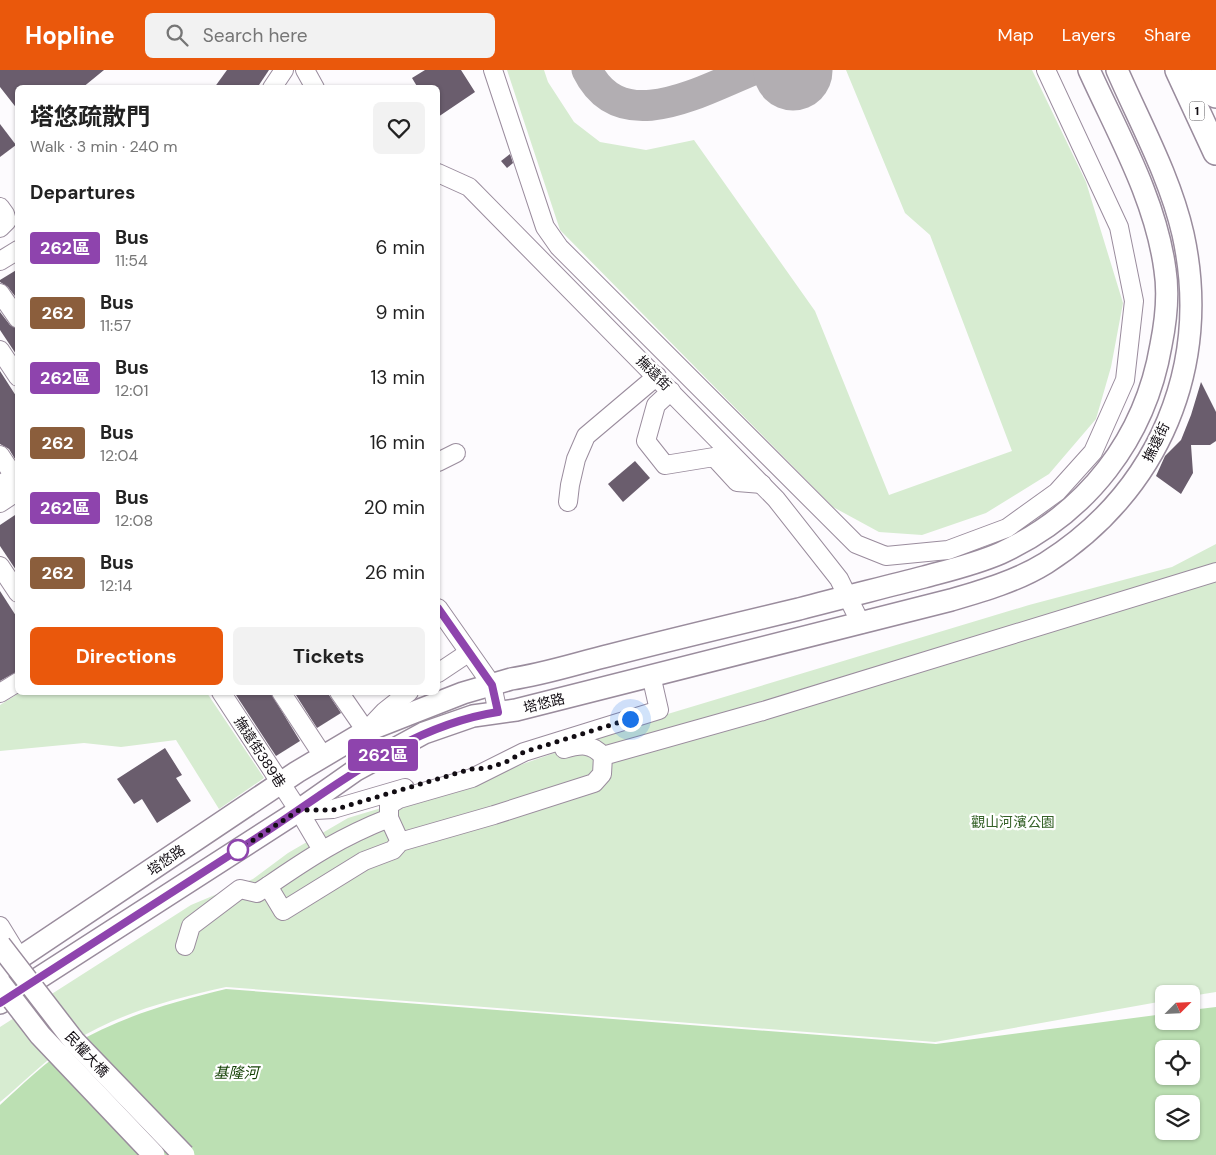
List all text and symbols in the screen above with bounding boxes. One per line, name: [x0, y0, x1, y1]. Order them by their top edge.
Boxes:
search box: [145, 13, 495, 58]
text: Hopline: [25, 20, 115, 51]
icon: search: [163, 21, 191, 49]
text: Search here: [203, 23, 308, 48]
text: Map: [998, 23, 1034, 47]
text: Layers: [1062, 23, 1116, 47]
text: Share: [1144, 23, 1191, 47]
text: 塔悠疏散門: [30, 101, 150, 132]
road number: 1: [1190, 101, 1204, 120]
button: heart: [373, 102, 425, 154]
text: Walk · 3 min · 240 m: [30, 136, 178, 157]
text: Departures: [30, 180, 135, 205]
text: Bus: [115, 225, 149, 250]
text: 6 min: [376, 235, 425, 260]
text: 262區: [40, 236, 90, 260]
text: 11:54: [115, 250, 148, 271]
text: Bus: [100, 290, 134, 315]
text: 9 min: [376, 300, 425, 325]
text: 262: [42, 301, 74, 325]
text: 11:57: [100, 315, 131, 336]
street label: 撫遠街: [633, 352, 675, 394]
text: Bus: [115, 355, 149, 380]
text: 13 min: [370, 365, 425, 390]
text: 262區: [40, 366, 90, 390]
text: 12:01: [115, 380, 148, 401]
street label: 撫遠街: [1139, 419, 1173, 465]
text: Bus: [100, 420, 134, 445]
text: 16 min: [370, 430, 425, 455]
text: 262: [42, 431, 74, 455]
text: 12:04: [100, 445, 138, 466]
text: Bus: [115, 485, 149, 510]
text: 20 min: [364, 495, 425, 520]
text: 262區: [40, 496, 90, 520]
text: 12:08: [115, 510, 153, 531]
text: Bus: [100, 550, 134, 575]
text: 26 min: [365, 560, 425, 585]
text: 262: [42, 561, 74, 585]
text: 12:14: [100, 575, 132, 596]
button: Directions: [30, 627, 223, 685]
button: Tickets: [233, 627, 425, 685]
street label: 塔悠路: [521, 689, 567, 717]
your location: [618, 707, 643, 732]
street label: 撫遠街389巷: [230, 713, 290, 791]
line badge: 262區: [348, 739, 418, 771]
text: 262區: [358, 743, 408, 767]
park label: 觀山河濱公園: [971, 813, 1055, 831]
unlabelled marker: [227, 839, 249, 861]
street label: 塔悠路: [144, 841, 188, 879]
north arrow: [1155, 985, 1200, 1030]
map controls: [1155, 985, 1200, 1140]
street label: 民權大橋: [61, 1027, 113, 1081]
button: locate: [1155, 1040, 1200, 1085]
water label: 基隆河: [213, 1063, 261, 1083]
button: layers: [1155, 1095, 1200, 1140]

